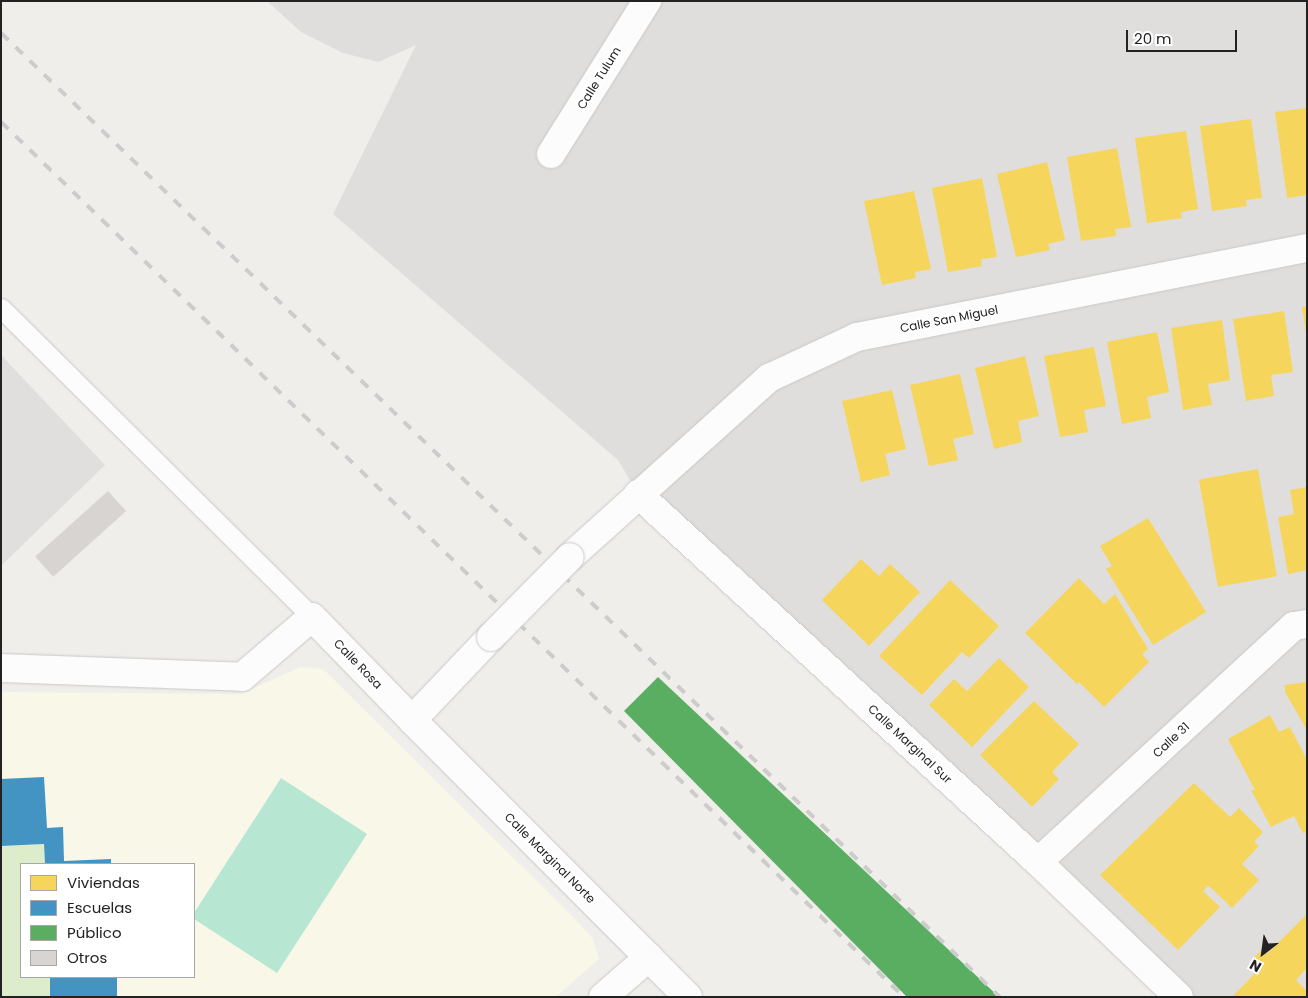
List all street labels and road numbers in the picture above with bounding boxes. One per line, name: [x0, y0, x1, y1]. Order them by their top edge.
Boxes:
street label: Calle Tulum: [574, 44, 624, 112]
street label: Calle San Miguel: [899, 302, 999, 336]
street label: Calle Rosa: [331, 636, 385, 692]
street label: Calle Marginal Sur: [865, 702, 955, 786]
street label: Calle 31: [1150, 719, 1192, 761]
street label: Calle Marginal Norte: [502, 810, 598, 906]

